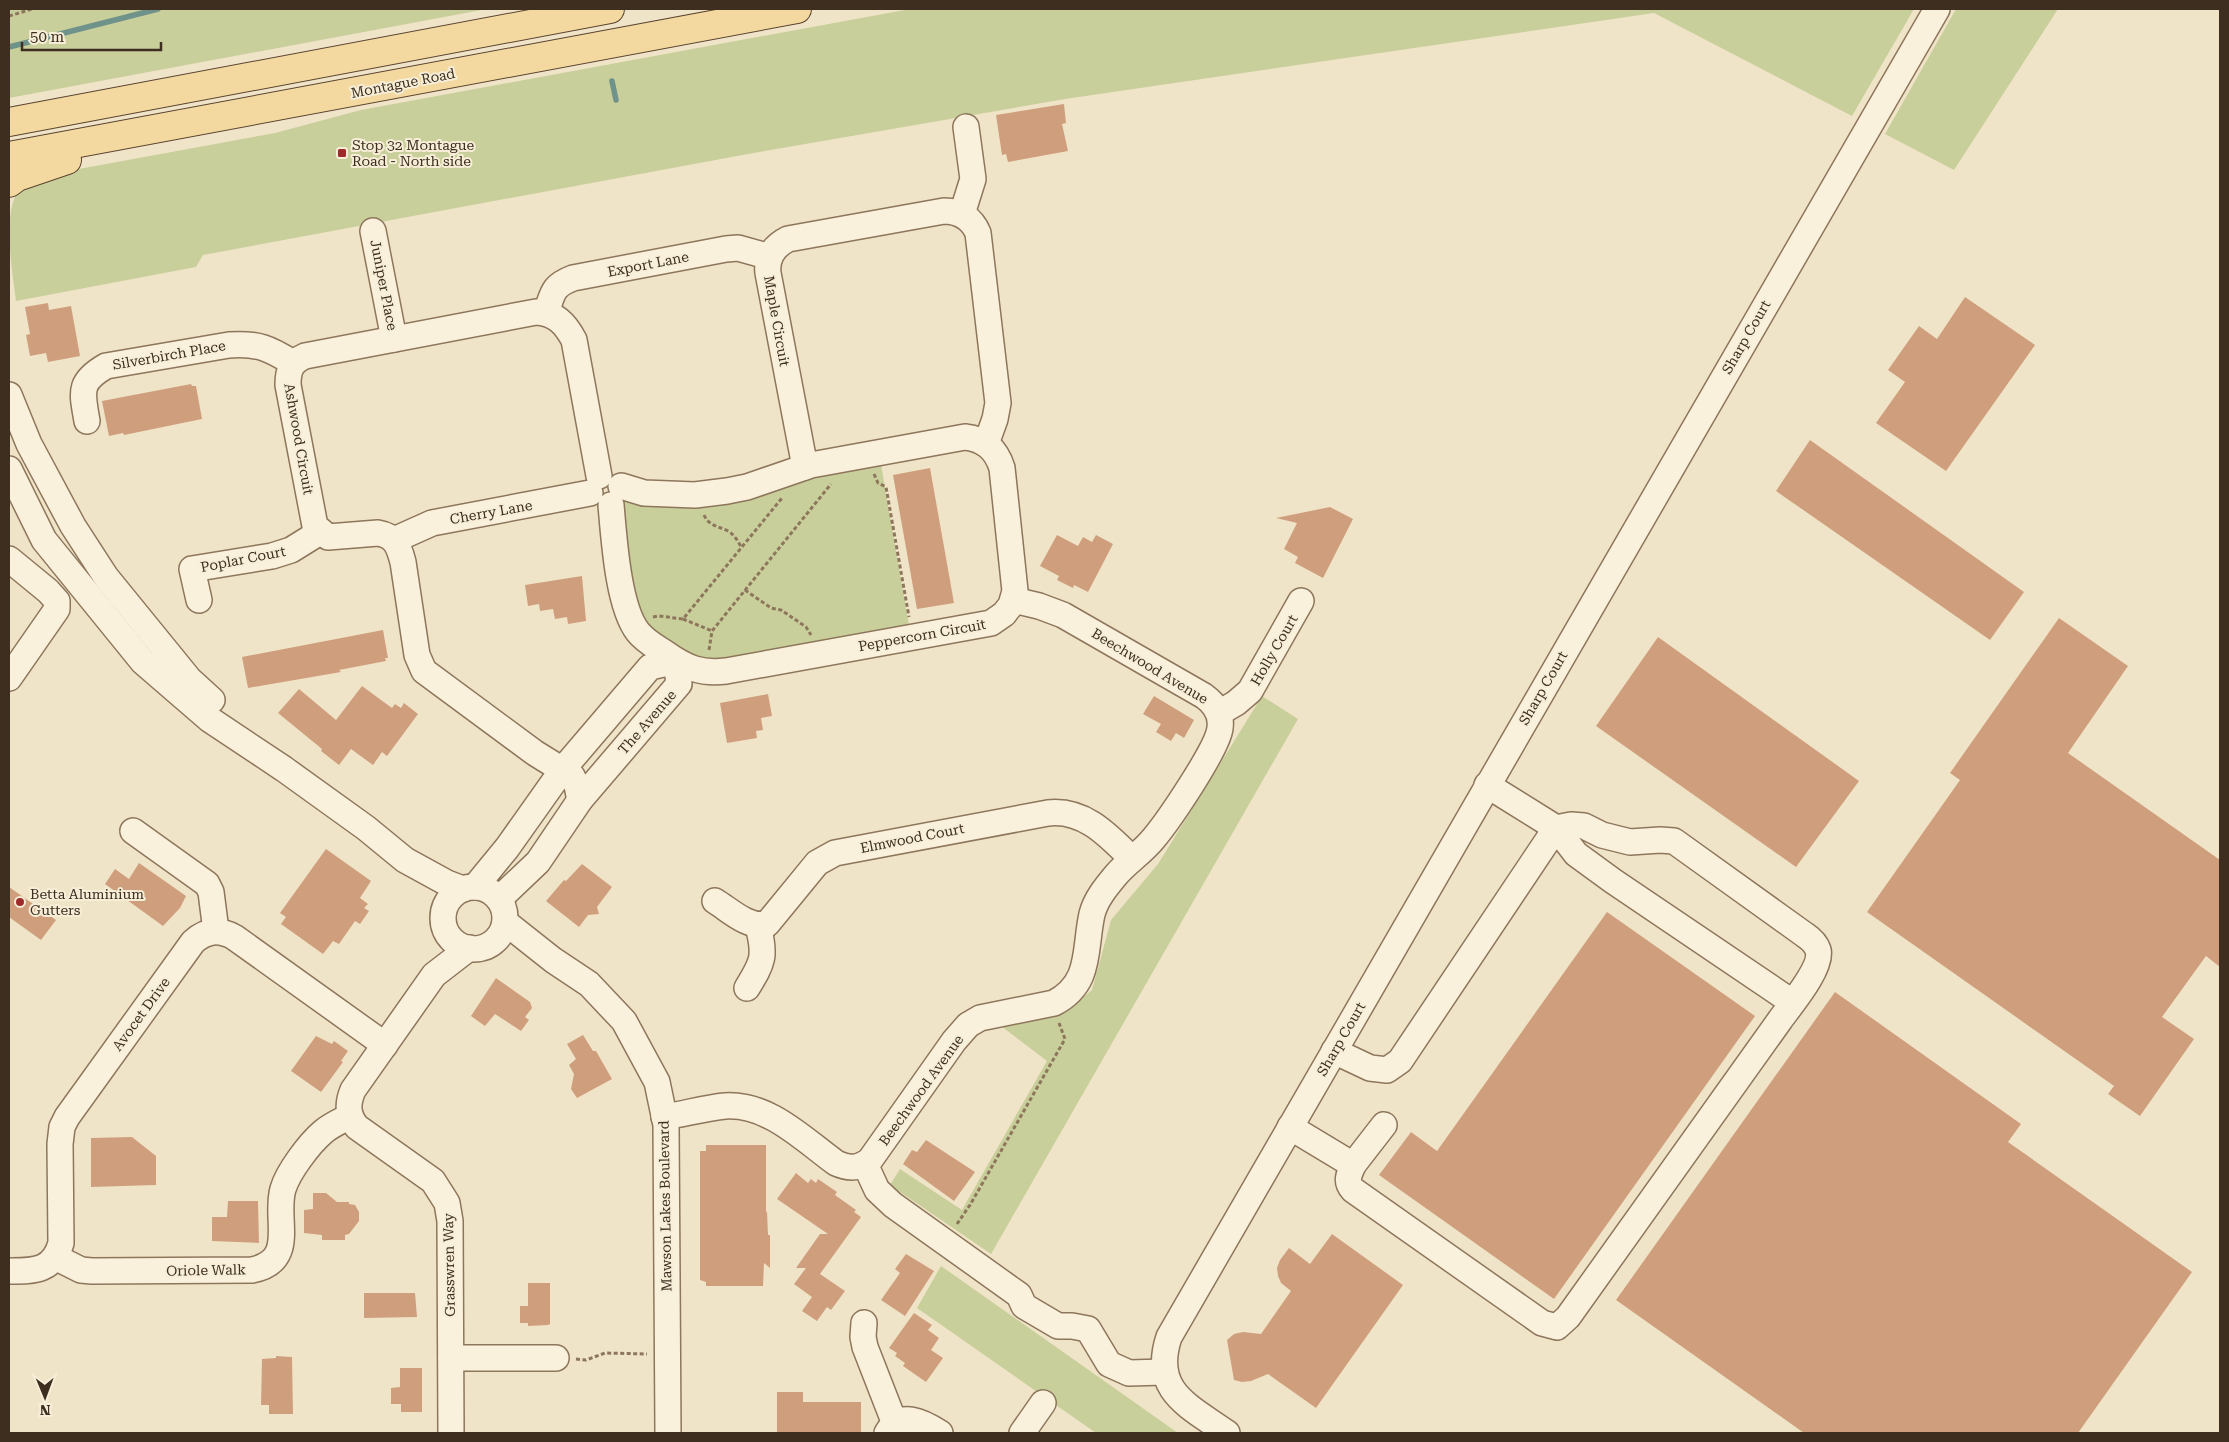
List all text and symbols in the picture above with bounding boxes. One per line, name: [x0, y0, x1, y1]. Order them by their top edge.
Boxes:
scale bar: [22, 20, 161, 52]
text: 50 m: [30, 28, 65, 46]
street label: Montague Road: [350, 65, 457, 101]
place label: Stop 32 Montague Road - North side: [352, 137, 475, 169]
marker: Stop 32 Montague Road - North side: [336, 147, 348, 159]
street label: Juniper Place: [367, 238, 401, 332]
street label: Export Lane: [606, 248, 690, 280]
street label: Maple Circuit: [761, 274, 793, 368]
street label: Sharp Court: [1718, 297, 1774, 377]
street label: Silverbirch Place: [111, 337, 227, 373]
street label: Ashwood Circuit: [281, 382, 317, 496]
street label: Cherry Lane: [449, 497, 534, 527]
street label: Poplar Court: [199, 543, 287, 575]
street label: Holly Court: [1247, 612, 1301, 688]
street label: Peppercorn Circuit: [857, 616, 987, 654]
street label: Beechwood Avenue: [1089, 625, 1211, 707]
street label: Sharp Court: [1515, 648, 1571, 728]
street label: The Avenue: [615, 686, 679, 757]
street label: Elmwood Court: [859, 820, 965, 856]
place label: Betta Aluminium Gutters: [30, 886, 144, 918]
marker: Betta Aluminium Gutters: [14, 896, 26, 908]
street label: Avocet Drive: [109, 974, 173, 1054]
street label: Sharp Court: [1313, 999, 1369, 1079]
street label: Beechwood Avenue: [875, 1031, 967, 1148]
street label: Mawson Lakes Boulevard: [656, 1120, 674, 1292]
street label: Grasswren Way: [440, 1212, 458, 1317]
street label: Oriole Walk: [166, 1261, 246, 1279]
north arrow: [20, 1372, 70, 1422]
text: N: [39, 1402, 51, 1418]

